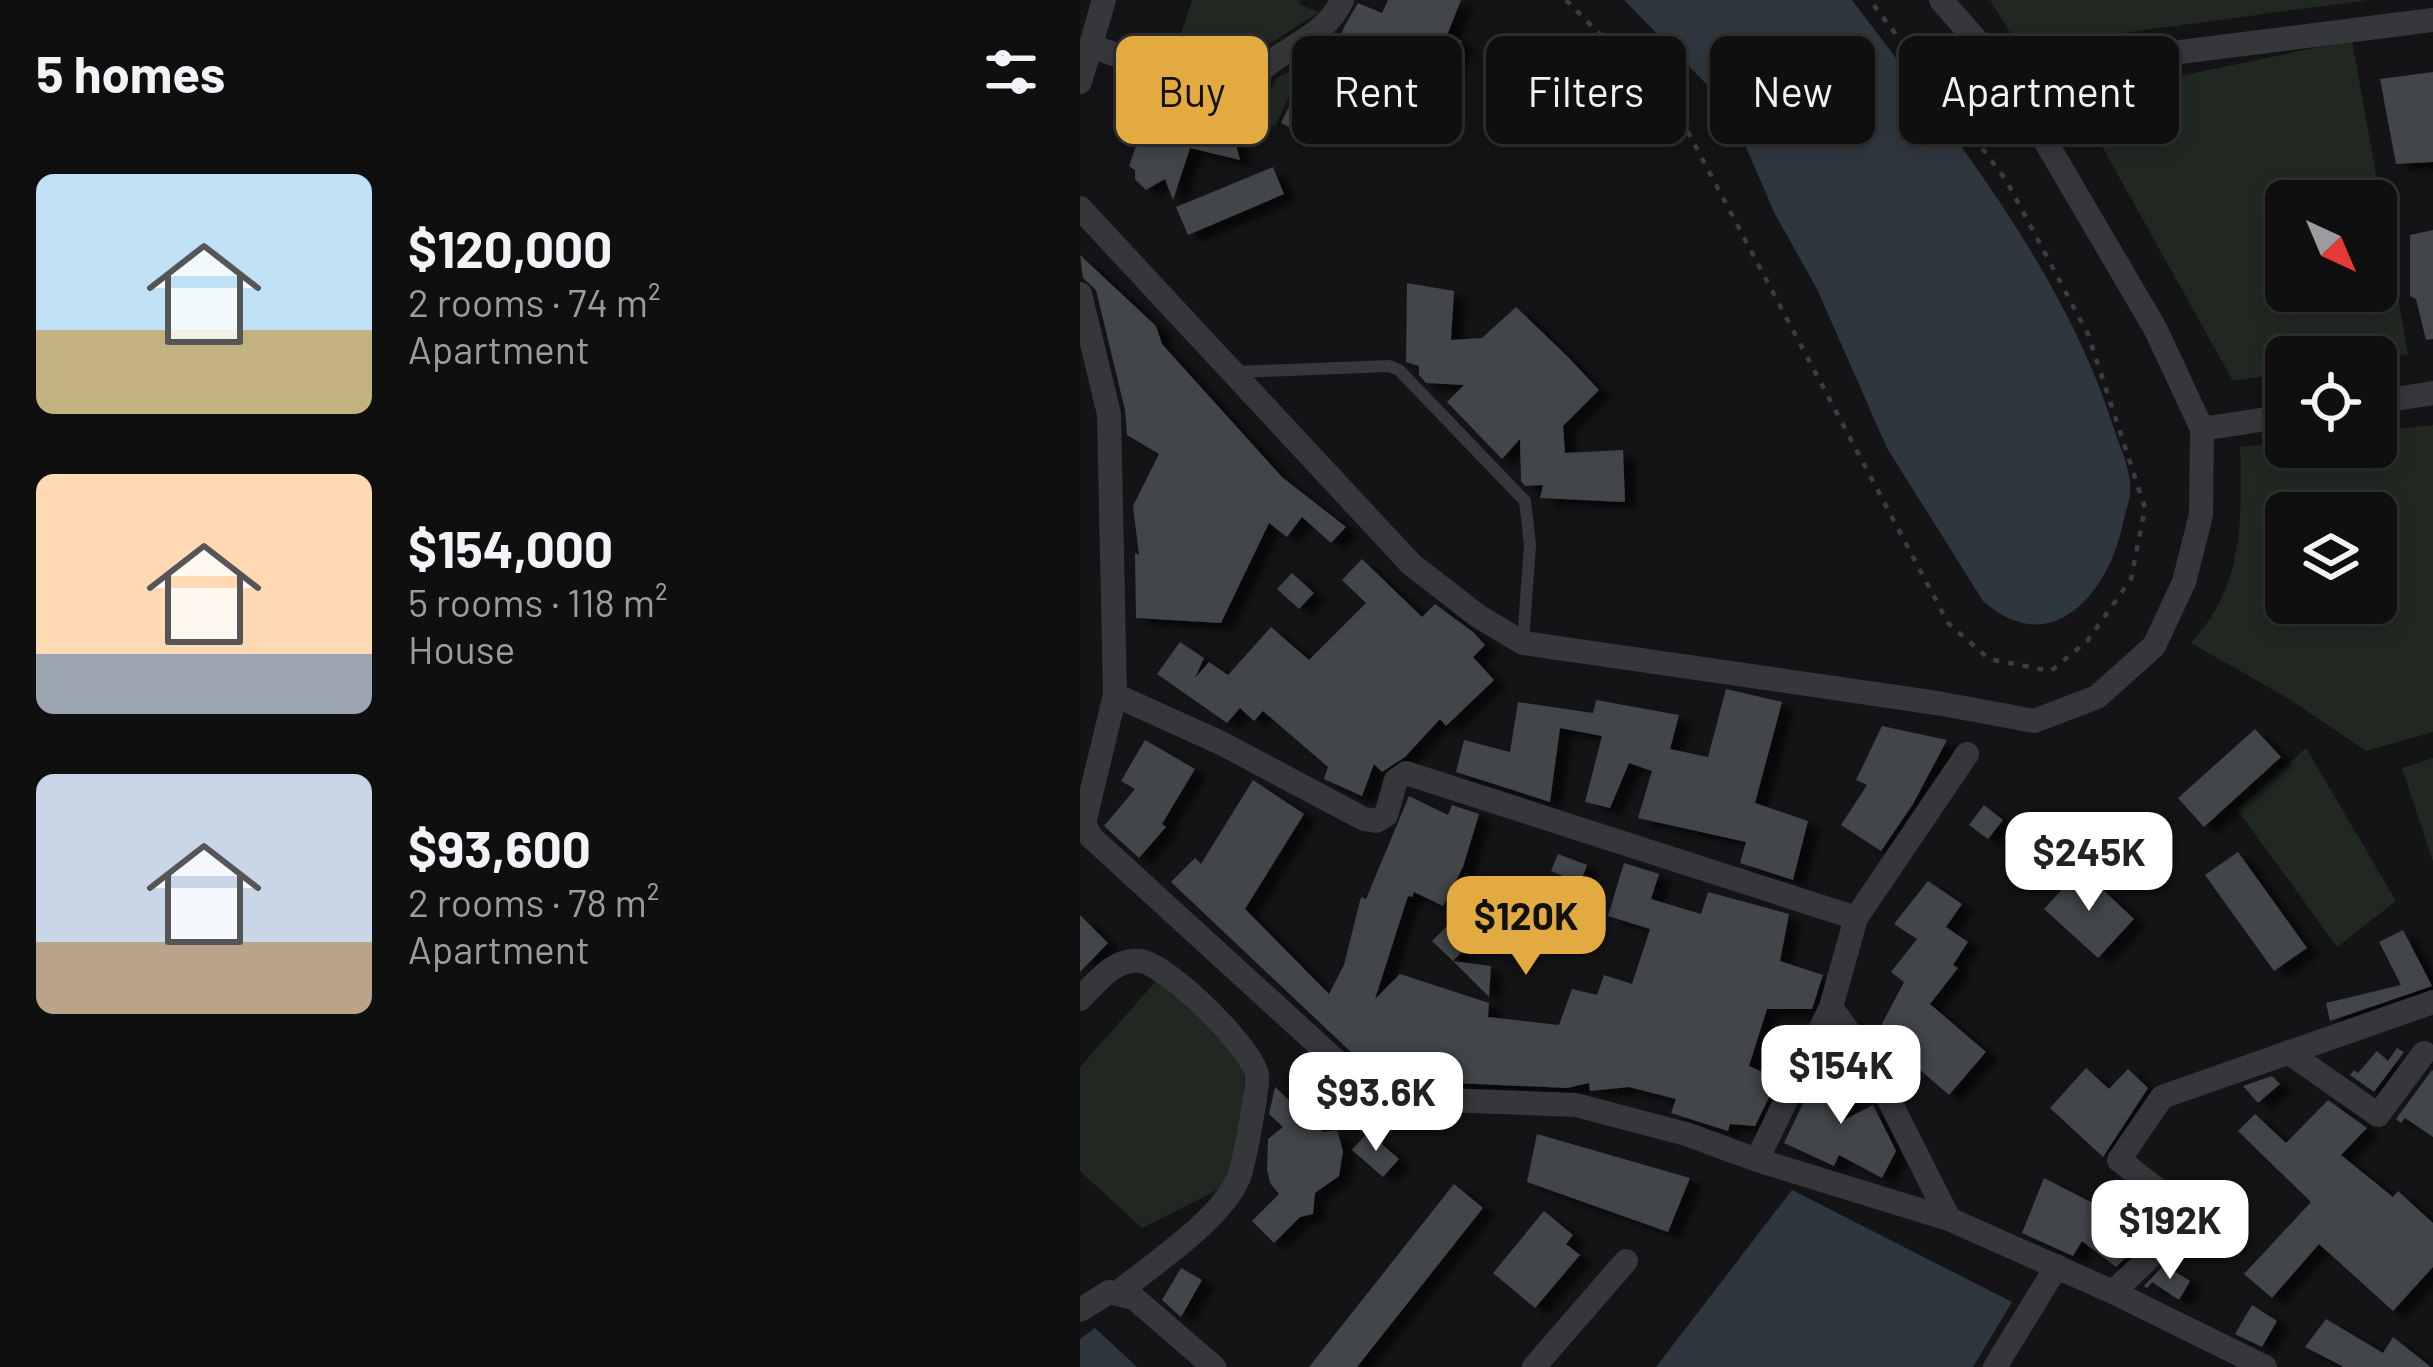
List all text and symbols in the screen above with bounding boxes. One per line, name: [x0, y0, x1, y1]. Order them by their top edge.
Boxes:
chip: Buy: [1116, 36, 1268, 144]
chip: Rent: [1292, 36, 1462, 144]
chip: Filters: [1486, 36, 1686, 144]
chip: New: [1710, 36, 1875, 144]
chip: Apartment: [1899, 36, 2179, 144]
icon: filters: [978, 39, 1044, 105]
text: 5 homes: [36, 42, 225, 103]
north arrow: [2265, 180, 2397, 312]
map controls: [2265, 180, 2397, 624]
text: $120,000: [408, 217, 612, 278]
icon: home: [132, 222, 276, 366]
text: 2 rooms · 74 m²: [408, 278, 661, 325]
text: Apartment: [408, 325, 590, 372]
button: locate: [2265, 336, 2397, 468]
button: layers: [2265, 492, 2397, 624]
text: $154,000: [408, 517, 613, 578]
icon: home: [132, 522, 276, 666]
text: 5 rooms · 118 m²: [408, 578, 668, 625]
text: House: [408, 625, 515, 672]
pin: $245K: [2005, 812, 2173, 914]
text: $93,600: [408, 817, 591, 878]
icon: home: [132, 822, 276, 966]
text: $245K: [2032, 827, 2146, 874]
pin: $120K: [1442, 876, 1610, 978]
text: 2 rooms · 78 m²: [408, 878, 660, 925]
text: $120K: [1474, 891, 1578, 938]
text: Apartment: [408, 925, 590, 972]
pin: $154K: [1757, 1025, 1925, 1127]
text: $154K: [1788, 1040, 1894, 1087]
pin: $93.6K: [1278, 1052, 1474, 1154]
text: $93.6K: [1316, 1067, 1436, 1114]
pin: $192K: [2086, 1180, 2254, 1282]
text: $192K: [2118, 1195, 2222, 1242]

